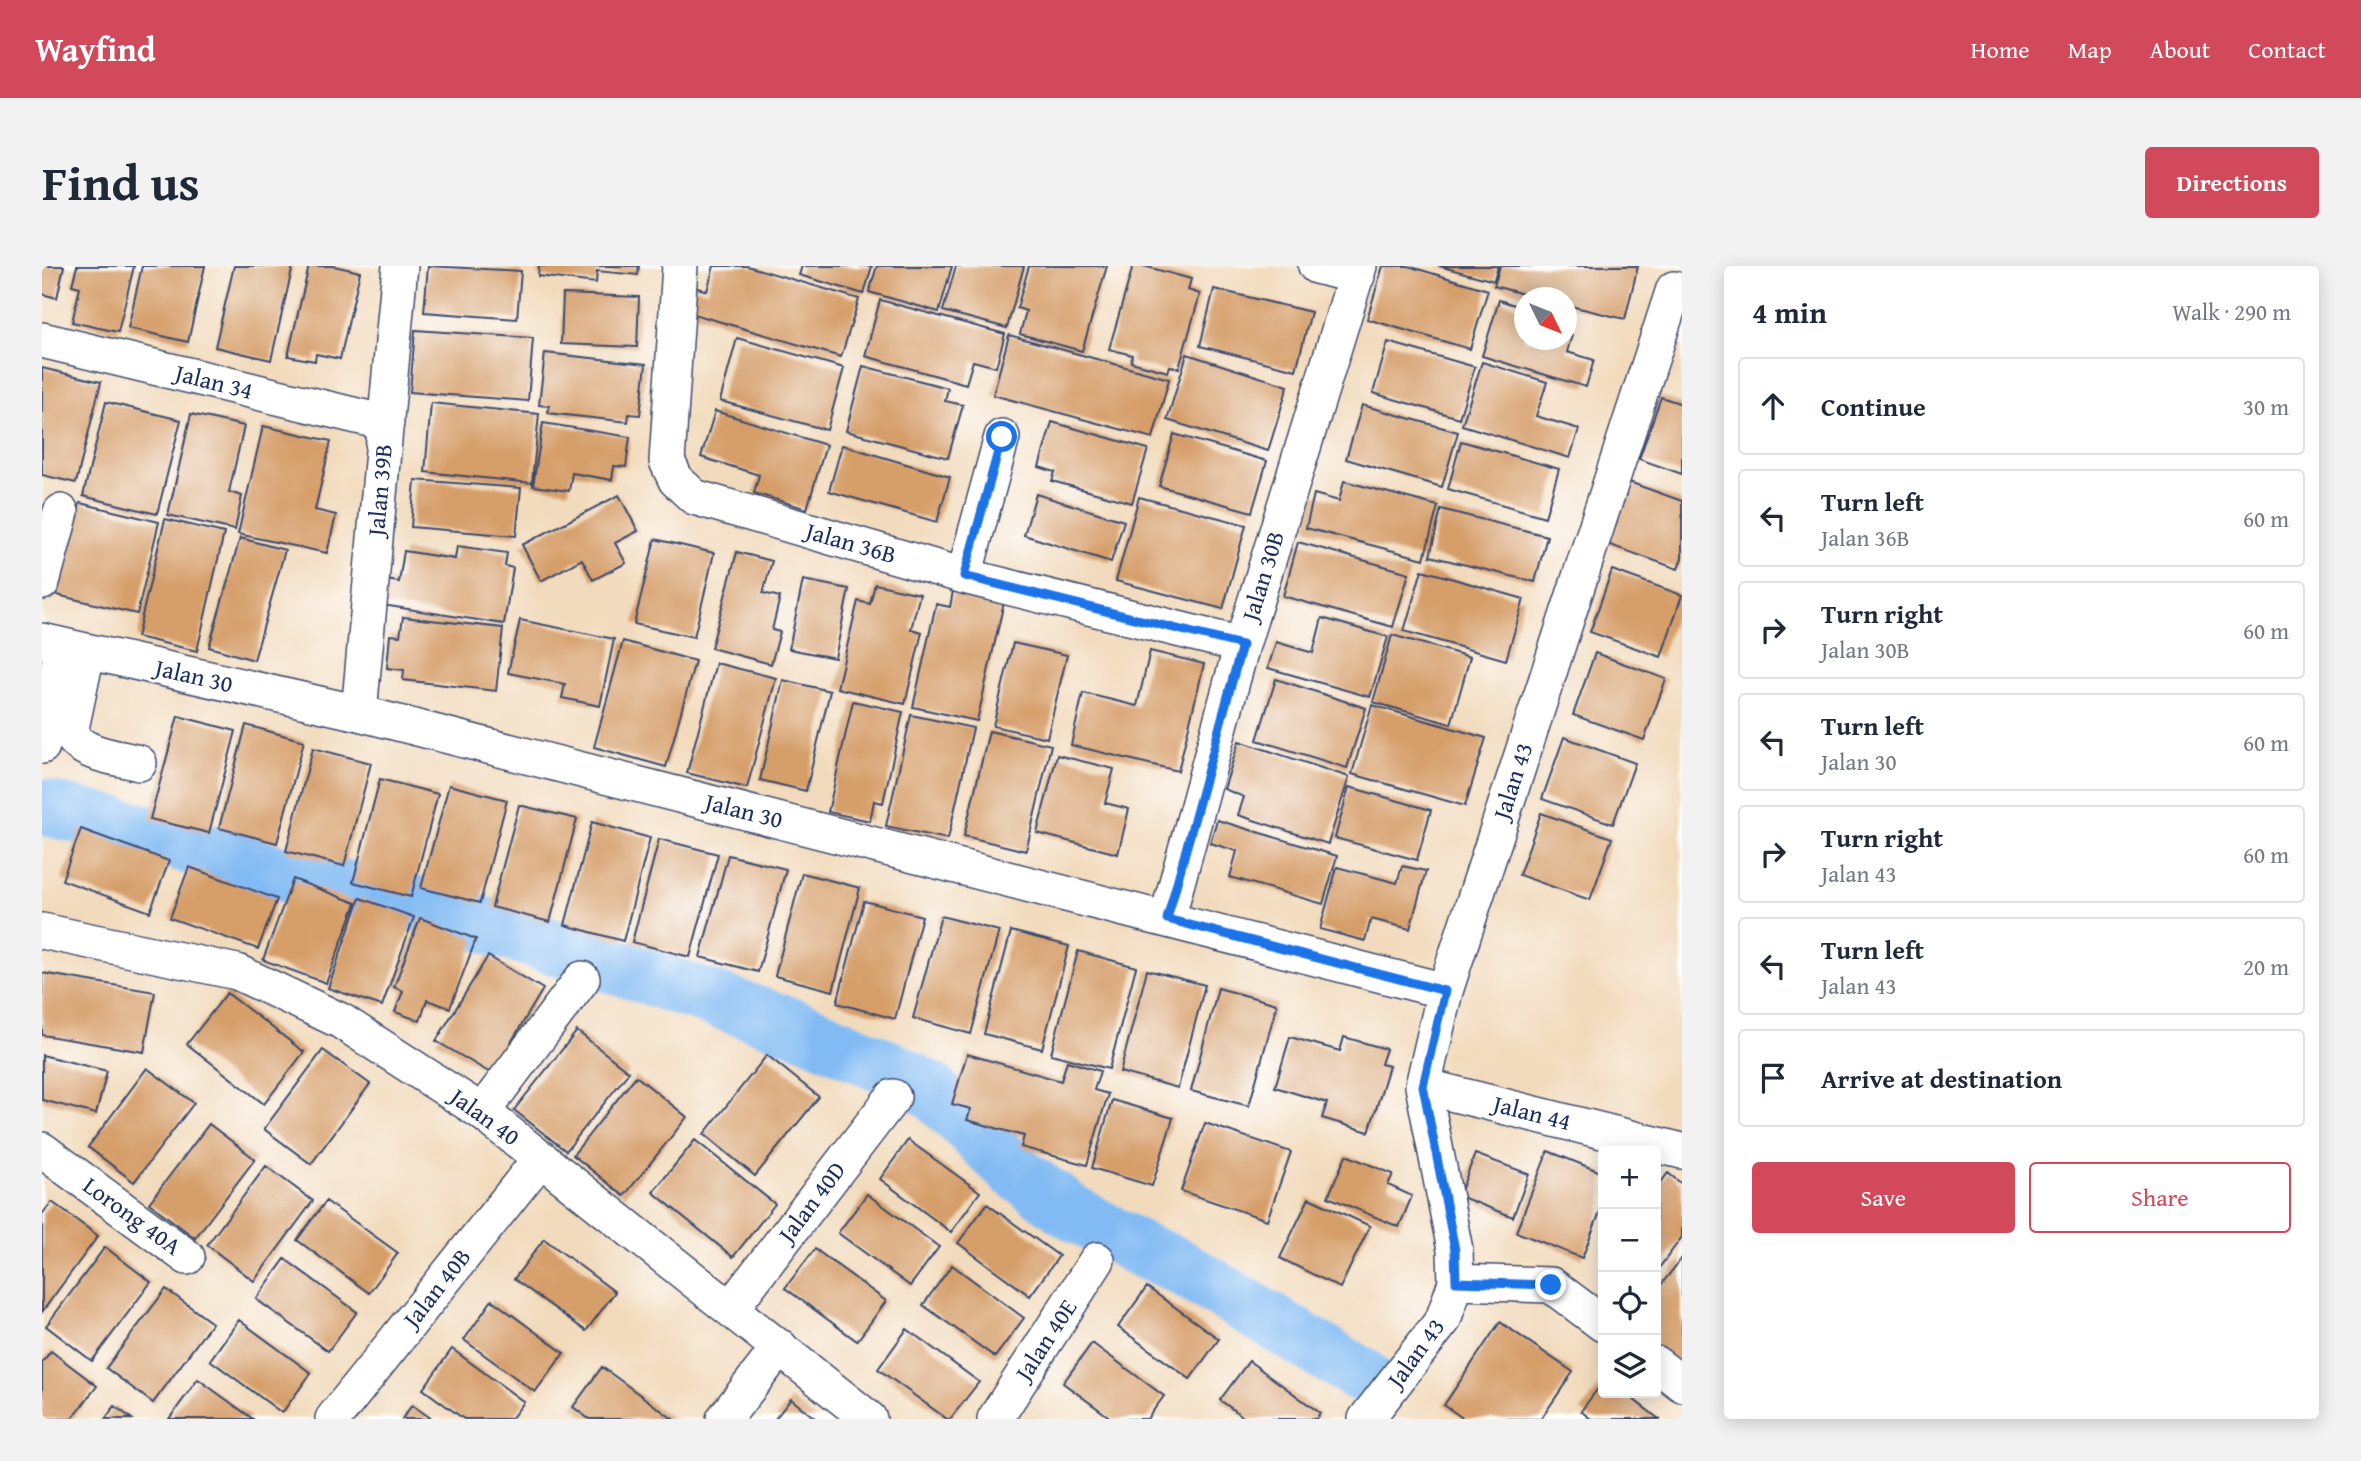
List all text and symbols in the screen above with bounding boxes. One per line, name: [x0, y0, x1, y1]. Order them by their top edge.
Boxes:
text: Wayfind: [35, 25, 156, 73]
text: Home: [1971, 32, 2030, 67]
text: Map: [2068, 32, 2112, 67]
text: About: [2150, 32, 2210, 67]
text: Contact: [2248, 32, 2326, 67]
text: Find us: [42, 146, 200, 218]
button: Directions: [2145, 147, 2319, 218]
north arrow: [1514, 287, 1577, 350]
text: 4 min: [1752, 290, 1827, 334]
text: Walk · 290 m: [2172, 295, 2291, 328]
street label: Jalan 34: [169, 354, 257, 408]
icon: ahead: [1754, 387, 1792, 425]
text: Continue: [1821, 387, 1926, 426]
text: 30 m: [2243, 390, 2289, 423]
route start: [986, 421, 1017, 452]
street label: Jalan 39B: [358, 442, 401, 541]
text: Turn left: [1821, 482, 1924, 521]
icon: left: [1754, 499, 1792, 537]
text: 60 m: [2243, 502, 2289, 535]
street label: Jalan 36B: [799, 512, 900, 572]
text: Jalan 36B: [1821, 521, 1910, 554]
street label: Jalan 30B: [1231, 527, 1293, 628]
text: Turn right: [1821, 594, 1943, 633]
icon: right: [1754, 611, 1792, 649]
text: 60 m: [2243, 614, 2289, 647]
text: Jalan 30B: [1821, 633, 1910, 666]
street label: Jalan 30: [149, 649, 236, 701]
text: Turn left: [1821, 706, 1924, 745]
icon: left: [1754, 723, 1792, 761]
text: 60 m: [2243, 726, 2289, 759]
street label: Jalan 43: [1483, 738, 1541, 827]
text: Jalan 30: [1821, 745, 1897, 778]
street label: Jalan 30: [699, 783, 787, 837]
text: Turn right: [1821, 818, 1943, 857]
icon: right: [1754, 835, 1792, 873]
text: 60 m: [2243, 838, 2289, 871]
text: Jalan 43: [1821, 857, 1897, 890]
text: Turn left: [1821, 930, 1924, 969]
icon: left: [1754, 947, 1792, 985]
text: 20 m: [2243, 950, 2289, 983]
text: Jalan 43: [1821, 969, 1897, 1002]
icon: arrive: [1754, 1059, 1792, 1097]
text: Arrive at destination: [1821, 1059, 2062, 1098]
street label: Jalan 40: [441, 1077, 527, 1154]
street label: Jalan 44: [1487, 1085, 1575, 1139]
map controls: [1598, 1146, 1661, 1398]
button: +: [1598, 1146, 1661, 1209]
street label: Jalan 40D: [768, 1154, 854, 1252]
button: Save: [1752, 1162, 2015, 1233]
button: Share: [2029, 1162, 2291, 1233]
street label: Lorong 40A: [76, 1168, 189, 1264]
button: −: [1598, 1209, 1661, 1272]
street label: Jalan 40B: [393, 1240, 479, 1337]
route end: [1535, 1269, 1566, 1300]
button: locate: [1598, 1272, 1661, 1335]
street label: Jalan 40E: [1004, 1292, 1085, 1390]
street label: Jalan 43: [1376, 1311, 1453, 1397]
button: layers: [1598, 1335, 1661, 1398]

